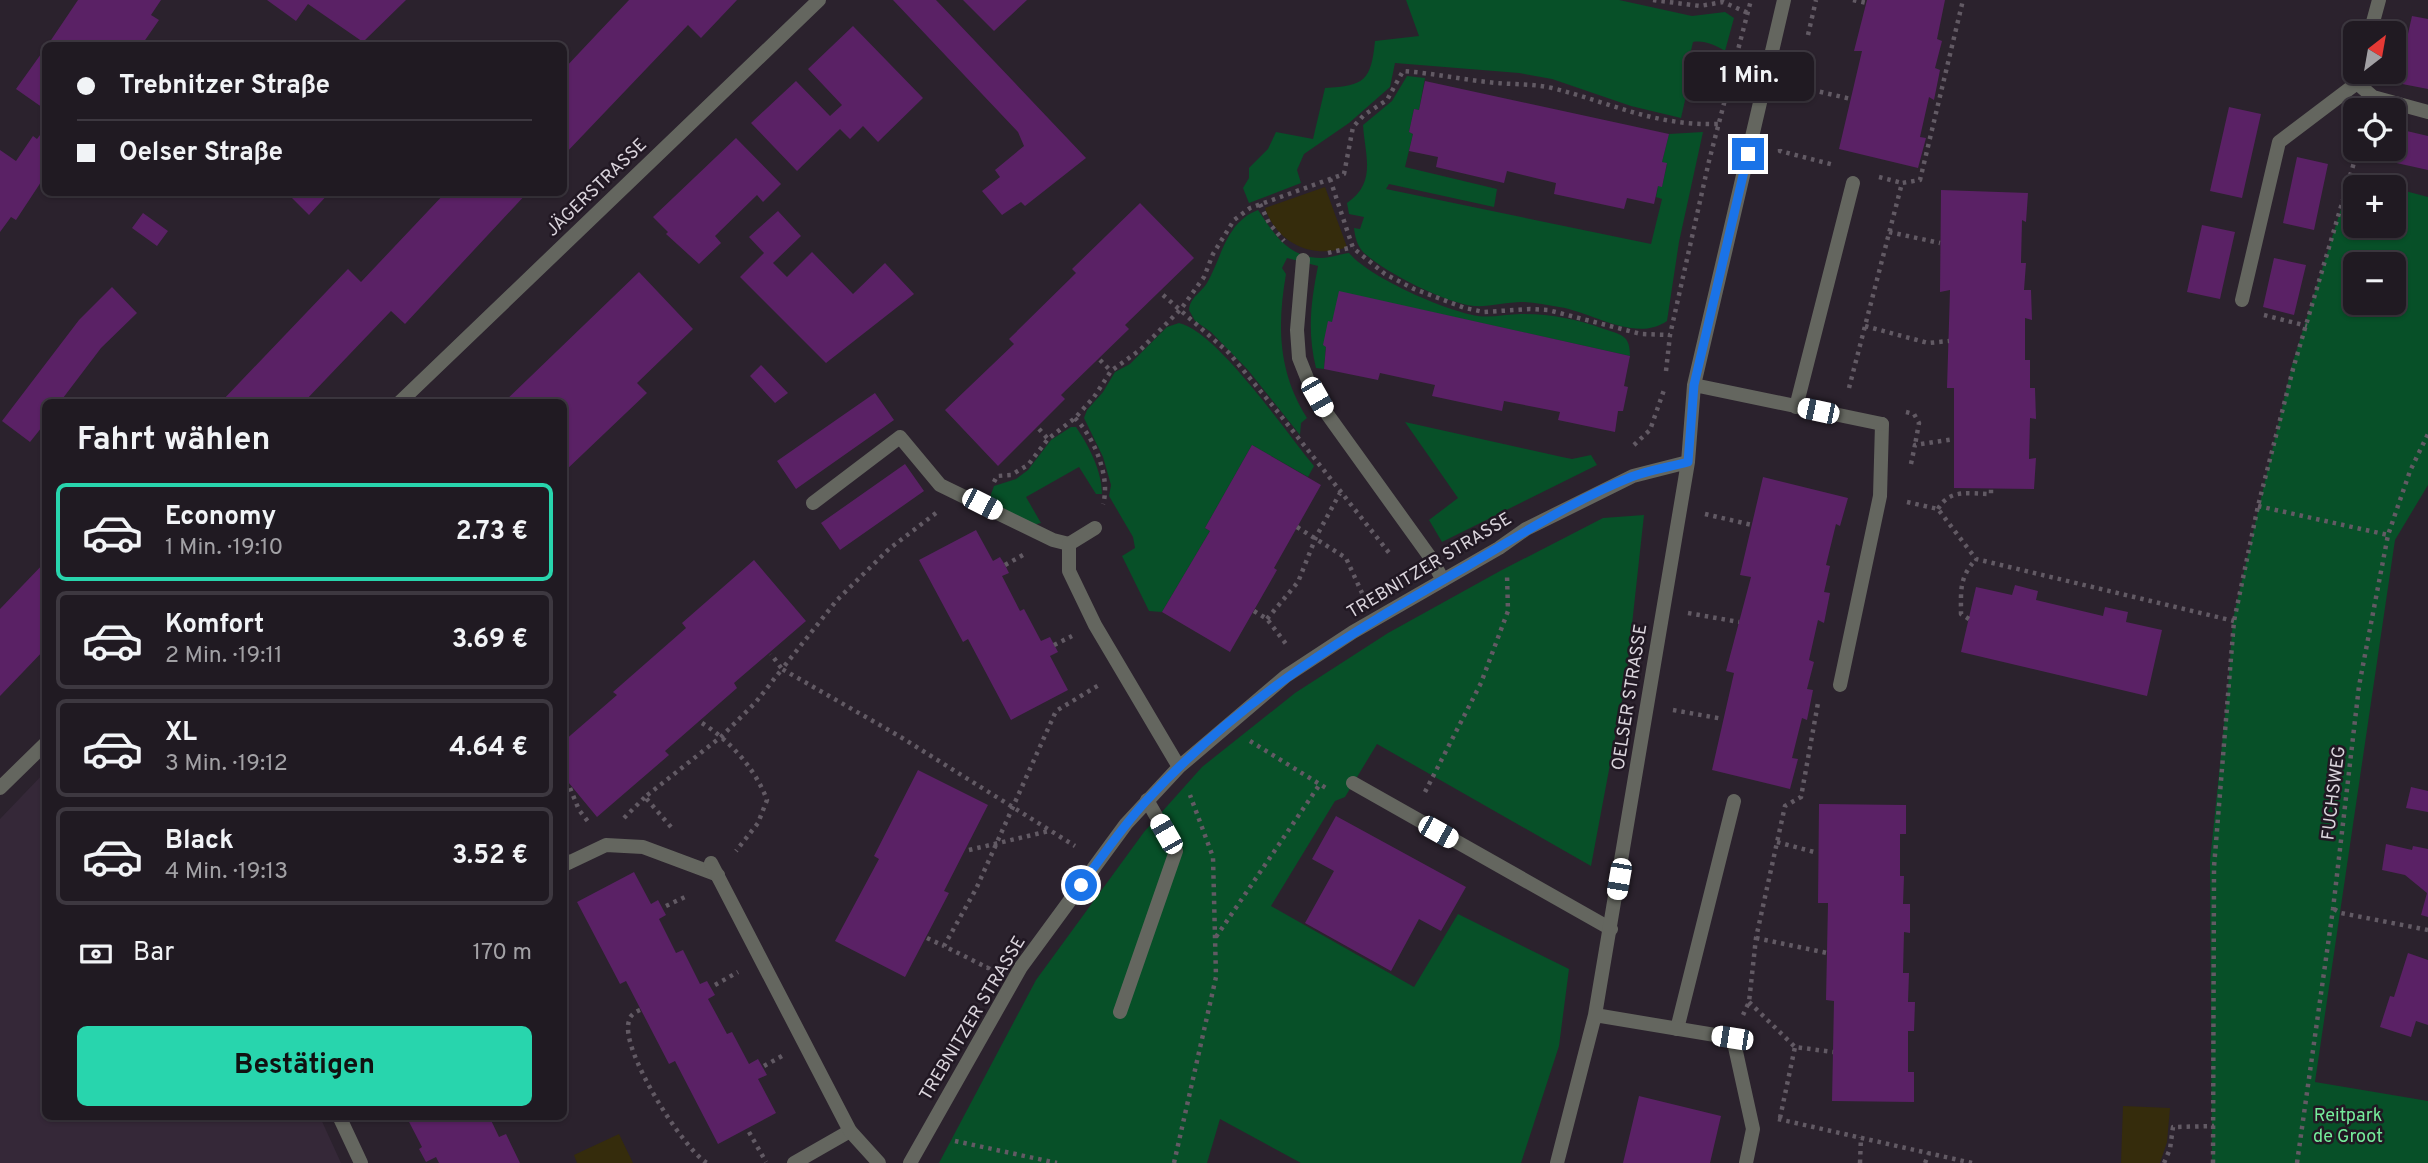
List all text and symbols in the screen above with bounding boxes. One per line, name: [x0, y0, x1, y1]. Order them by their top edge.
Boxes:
north arrow: [2343, 21, 2406, 84]
map controls: [2343, 21, 2406, 315]
callout: 1 Min.: [1683, 52, 1813, 102]
text: 1 Min.: [1719, 62, 1779, 91]
text: Trebnitzer Straße: [119, 70, 330, 103]
button: locate: [2343, 98, 2406, 161]
street label: JÄGERSTRASSE: [540, 133, 652, 242]
text: Oelser Straße: [119, 137, 283, 170]
route end: [1732, 138, 1764, 170]
button: +: [2343, 175, 2406, 238]
button: −: [2343, 252, 2406, 315]
car: [1298, 374, 1337, 420]
car: [1796, 396, 1841, 426]
text: Fahrt wählen: [77, 421, 270, 461]
car: [959, 485, 1006, 523]
icon: car: [81, 501, 144, 564]
text: Economy: [165, 501, 276, 534]
street label: TREBNITZER STRASSE: [1343, 508, 1516, 625]
text: 2.73 €: [456, 516, 528, 549]
text: 1 Min. · 19:10: [165, 534, 283, 563]
icon: car: [81, 609, 144, 672]
text: Komfort: [165, 609, 264, 642]
street label: OELSER STRASSE: [1608, 622, 1653, 772]
text: 3.69 €: [452, 624, 528, 657]
text: 2 Min. · 19:11: [165, 642, 283, 671]
icon: car: [81, 717, 144, 780]
text: XL: [165, 717, 197, 750]
text: 4.64 €: [449, 732, 528, 765]
street label: FUCHSWEG: [2317, 745, 2352, 842]
text: 3 Min. · 19:12: [165, 750, 288, 779]
car: [1147, 811, 1186, 857]
car: [1415, 813, 1462, 851]
icon: car: [81, 825, 144, 888]
text: Black: [165, 825, 234, 858]
text: 3.52 €: [452, 840, 528, 873]
car: [1606, 856, 1633, 902]
text: 4 Min. · 19:13: [165, 858, 288, 887]
route start: [1065, 869, 1097, 901]
street label: TREBNITZER STRASSE: [915, 932, 1032, 1105]
icon: cash: [77, 935, 115, 973]
text: Bar: [133, 937, 174, 970]
text: 170 m: [473, 939, 532, 968]
car: [1710, 1024, 1755, 1052]
button: Bestätigen: [77, 1026, 532, 1106]
park label: Reitpark de Groot: [2313, 1105, 2383, 1149]

